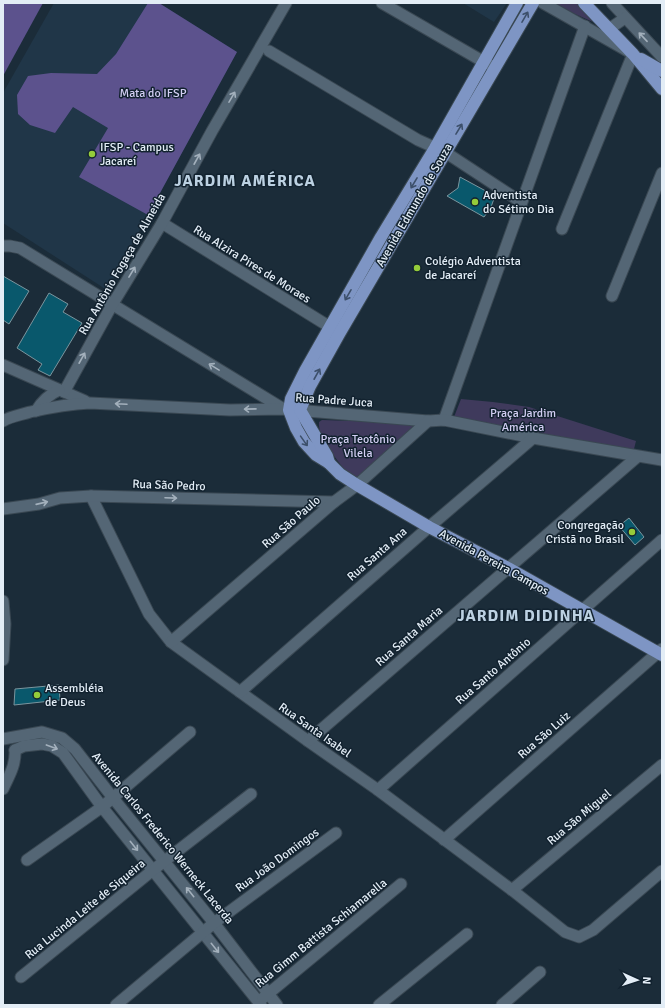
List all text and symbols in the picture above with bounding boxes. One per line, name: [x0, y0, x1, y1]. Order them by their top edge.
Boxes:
one-way arrow: [521, 11, 529, 23]
one-way arrow: [639, 32, 648, 42]
park label: Mata do IFSP: [119, 86, 187, 101]
one-way arrow: [228, 91, 236, 103]
one-way arrow: [455, 123, 463, 135]
place label: IFSP - Campus Jacareí: [100, 140, 174, 169]
street label: Avenida Edmundo de Souza: [373, 141, 456, 270]
marker: IFSP - Campus Jacareí: [87, 149, 97, 159]
one-way arrow: [193, 153, 201, 165]
district label: JARDIM AMÉRICA: [174, 171, 316, 191]
one-way arrow: [410, 177, 418, 189]
place label: Adventista do Sétimo Dia: [483, 188, 554, 217]
street label: Rua Antônio Fogaça de Almeida: [76, 191, 169, 338]
marker: Adventista do Sétimo Dia: [470, 197, 480, 207]
street label: Rua Alzira Pires de Moraes: [190, 222, 313, 307]
place label: Colégio Adventista de Jacareí: [425, 254, 521, 283]
marker: Colégio Adventista de Jacareí: [412, 263, 422, 273]
one-way arrow: [128, 266, 136, 277]
one-way arrow: [344, 288, 352, 300]
one-way arrow: [79, 352, 87, 364]
one-way arrow: [208, 362, 220, 370]
one-way arrow: [313, 369, 321, 381]
street label: Rua Padre Juca: [295, 390, 373, 411]
one-way arrow: [115, 401, 128, 408]
one-way arrow: [244, 405, 257, 413]
park label: Praça Jardim América: [490, 406, 556, 435]
park label: Praça Teotônio Vilela: [321, 432, 395, 461]
one-way arrow: [300, 435, 308, 446]
street label: Rua São Pedro: [132, 477, 206, 494]
street label: Rua São Paulo: [259, 493, 324, 552]
one-way arrow: [164, 494, 177, 502]
one-way arrow: [35, 498, 48, 506]
place label: Congregação Cristã no Brasil: [546, 518, 624, 547]
street label: Rua Santa Ana: [344, 524, 410, 584]
street label: Avenida Pereira Campos: [436, 526, 551, 599]
marker: Congregação Cristã no Brasil: [627, 527, 637, 537]
street label: Rua Santa Maria: [373, 603, 446, 670]
district label: JARDIM DIDINHA: [457, 606, 595, 626]
street label: Rua Santo Antônio: [453, 635, 534, 708]
place label: Assembléia de Deus: [45, 681, 103, 710]
marker: Assembléia de Deus: [32, 690, 42, 700]
street label: Rua Santa Isabel: [276, 700, 354, 761]
street label: Rua São Luiz: [515, 708, 574, 762]
one-way arrow: [46, 744, 59, 751]
street label: Avenida Carlos Frederico Werneck Lacerda: [89, 749, 237, 927]
street label: Rua São Miguel: [544, 786, 615, 849]
street label: Rua João Domingos: [232, 825, 322, 896]
one-way arrow: [130, 841, 139, 852]
street label: Rua Lucinda Leite de Siqueira: [22, 856, 149, 963]
street label: Rua Gimm Battista Schiamarella: [252, 876, 390, 991]
one-way arrow: [185, 887, 194, 898]
one-way arrow: [211, 943, 220, 954]
north arrow: [617, 960, 657, 1000]
text: N: [640, 976, 653, 985]

